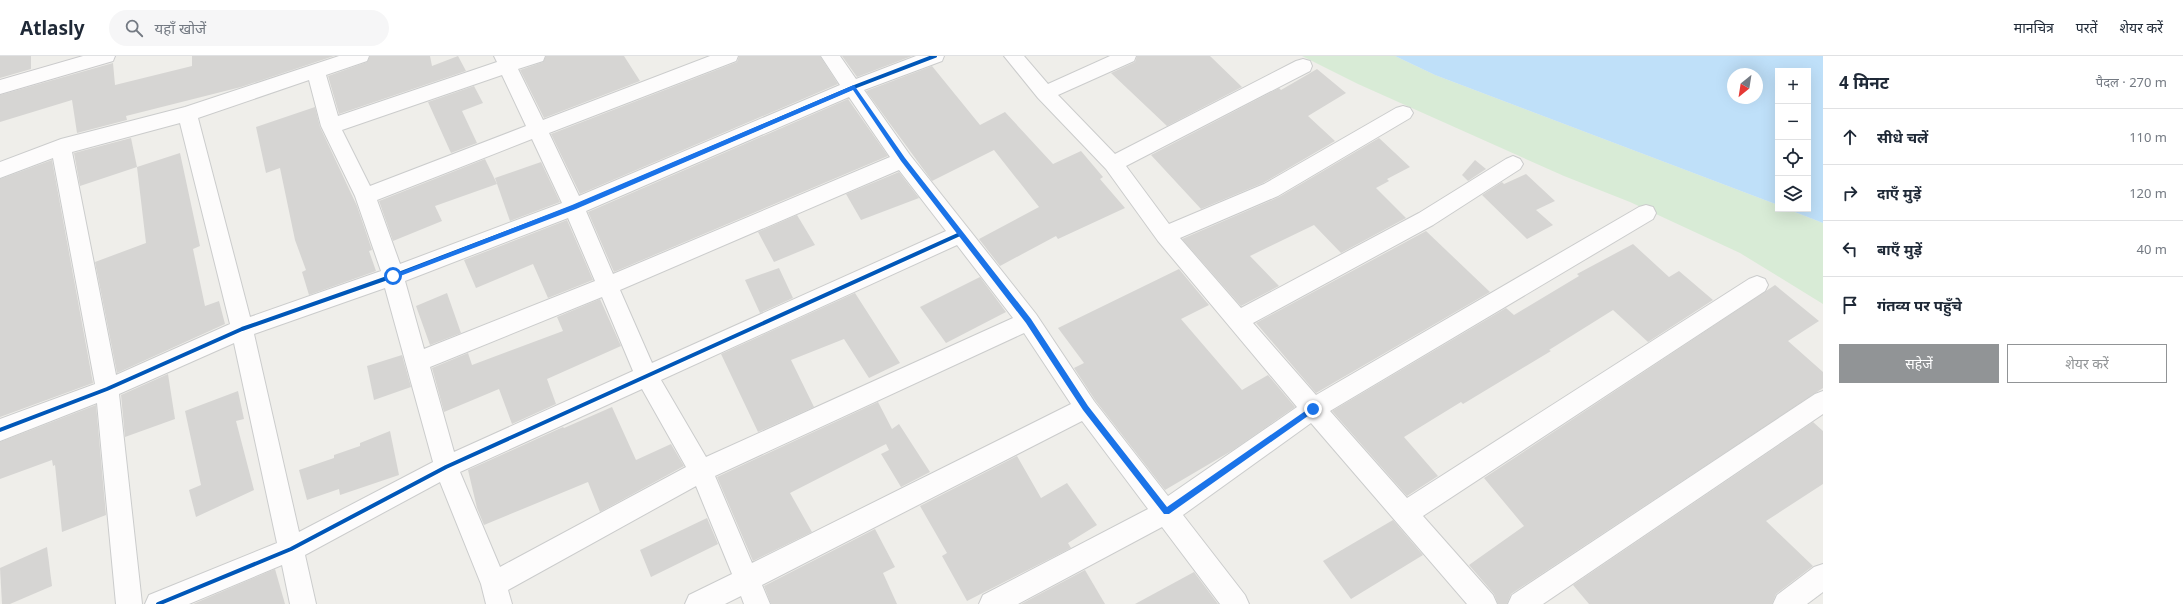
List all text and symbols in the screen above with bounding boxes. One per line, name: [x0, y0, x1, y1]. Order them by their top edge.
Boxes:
search box: [109, 10, 389, 46]
text: Atlasly: [20, 15, 85, 41]
icon: search: [123, 17, 145, 39]
text: यहाँ खोजें: [155, 18, 206, 38]
text: मानचित्र: [2014, 18, 2054, 37]
text: परतें: [2076, 18, 2098, 37]
text: शेयर करें: [2120, 18, 2163, 37]
north arrow: [1727, 68, 1763, 104]
map controls: [1775, 68, 1811, 212]
button: +: [1775, 68, 1811, 104]
text: 4 मिनट: [1839, 71, 1889, 94]
text: पैदल · 270 m: [2096, 73, 2167, 91]
button: −: [1775, 104, 1811, 140]
icon: ahead: [1839, 126, 1861, 148]
text: सीधे चलें: [1877, 127, 1928, 147]
text: 110 m: [2129, 128, 2167, 146]
button: locate: [1775, 140, 1811, 176]
button: layers: [1775, 176, 1811, 212]
icon: right: [1839, 182, 1861, 204]
text: दाएँ मुड़ें: [1877, 183, 1921, 203]
text: 120 m: [2129, 184, 2167, 202]
icon: left: [1839, 238, 1861, 260]
text: बाएँ मुड़ें: [1877, 239, 1922, 259]
text: 40 m: [2137, 240, 2167, 258]
route start: [384, 267, 402, 285]
icon: arrive: [1839, 294, 1861, 316]
text: गंतव्य पर पहुँचे: [1877, 295, 1962, 315]
button: सहेजें: [1839, 344, 1999, 383]
button: शेयर करें: [2007, 344, 2167, 383]
route end: [1304, 400, 1322, 418]

